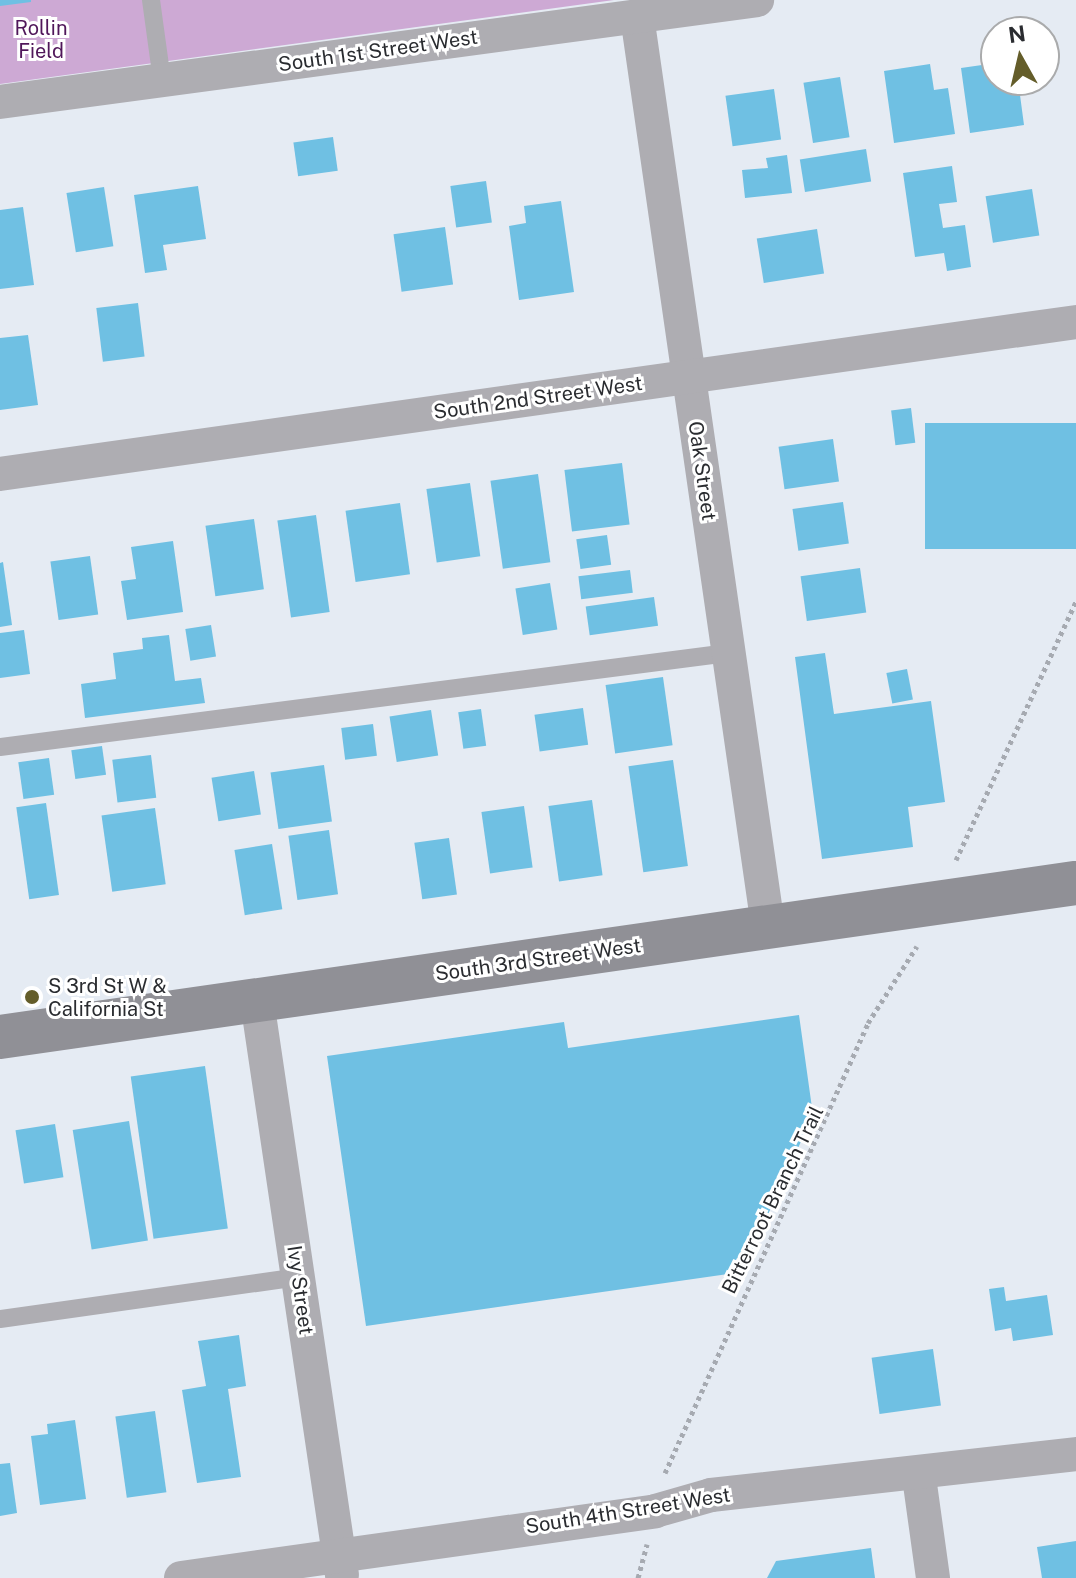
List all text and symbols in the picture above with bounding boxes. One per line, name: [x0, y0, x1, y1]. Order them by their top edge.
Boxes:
park label: Rollin Field: [15, 16, 67, 63]
north arrow: [980, 16, 1060, 96]
text: N: [1007, 20, 1027, 48]
street label: South 1st Street West: [277, 25, 479, 77]
street label: South 2nd Street West: [432, 371, 644, 425]
street label: Oak Street: [683, 420, 721, 522]
street label: South 3rd Street West: [433, 934, 643, 986]
place label: S 3rd St W & California St: [48, 974, 167, 1021]
marker: S 3rd St W & California St: [23, 988, 41, 1006]
street label: Bitterroot Branch Trail: [717, 1102, 829, 1298]
street label: Ivy Street: [282, 1244, 318, 1336]
street label: South 4th Street West: [524, 1483, 732, 1539]

